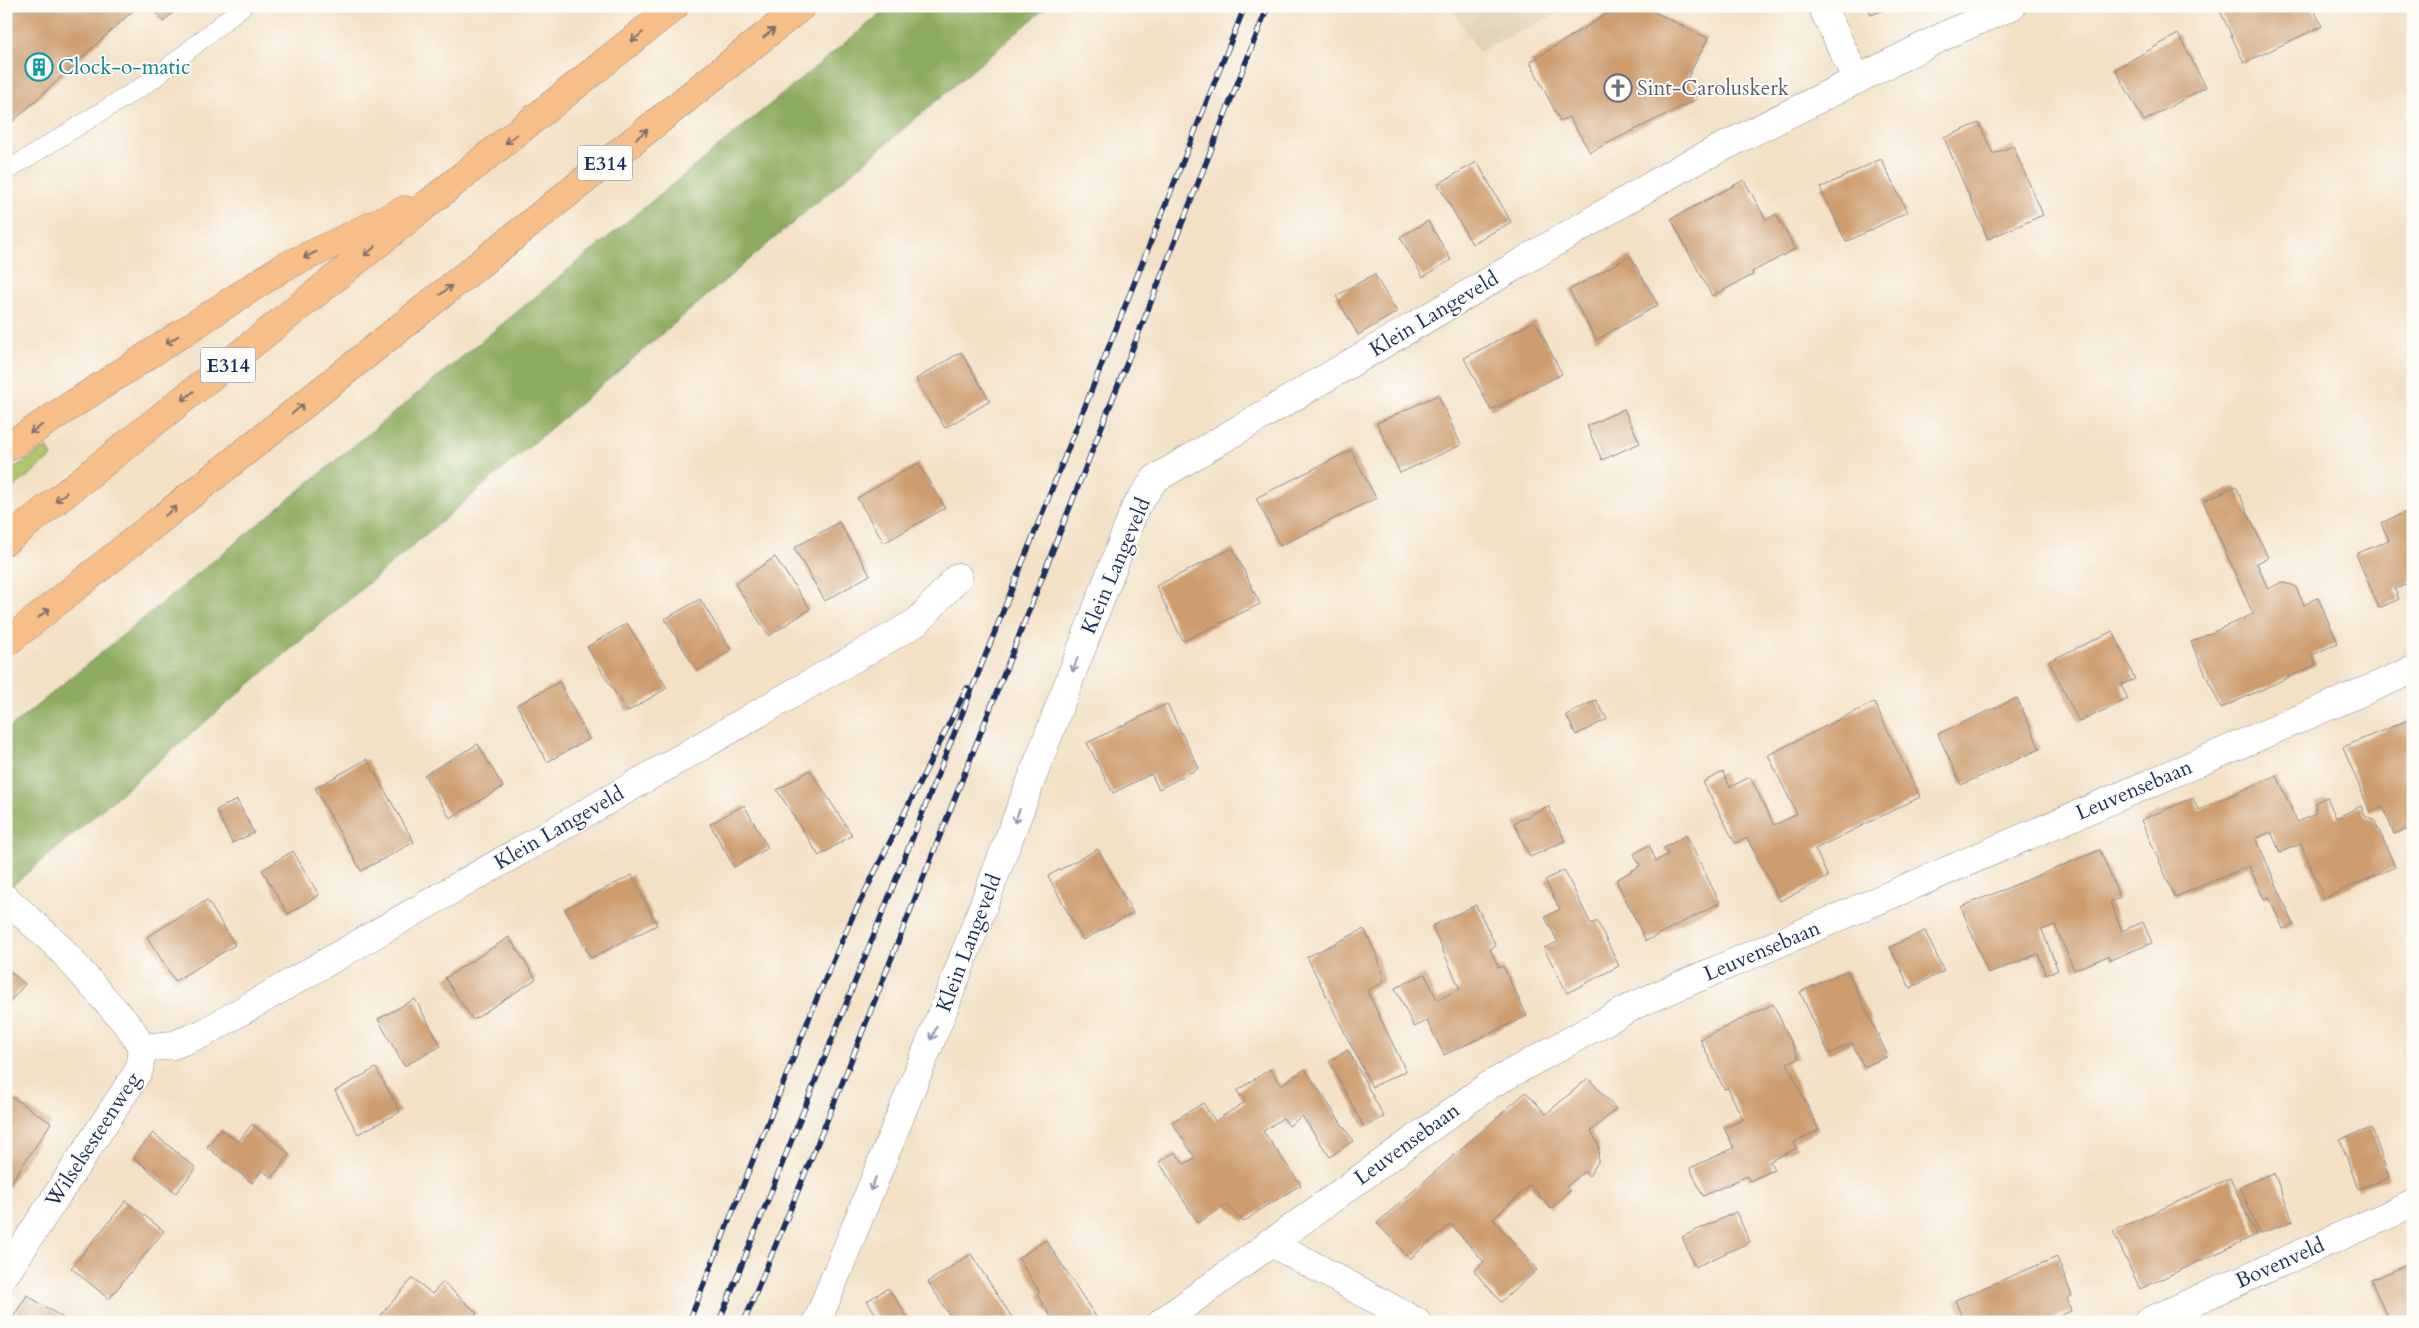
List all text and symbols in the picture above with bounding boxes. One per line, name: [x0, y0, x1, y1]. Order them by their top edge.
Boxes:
one-way arrow: [762, 27, 775, 38]
one-way arrow: [631, 31, 644, 42]
building icon: Clock-o-matic: [24, 52, 54, 82]
place label: Clock-o-matic: [58, 53, 191, 82]
church icon: Sint-Caroluskerk: [1603, 73, 1633, 103]
place label: Sint-Caroluskerk: [1637, 74, 1790, 103]
one-way arrow: [635, 129, 648, 140]
one-way arrow: [504, 133, 517, 144]
road number: E314: [578, 146, 632, 180]
one-way arrow: [364, 246, 377, 257]
one-way arrow: [303, 250, 318, 260]
street label: Klein Langeveld: [1364, 264, 1504, 364]
one-way arrow: [439, 284, 452, 295]
one-way arrow: [166, 335, 180, 345]
road number: E314: [200, 348, 256, 382]
one-way arrow: [182, 391, 195, 402]
one-way arrow: [291, 403, 304, 414]
one-way arrow: [29, 423, 43, 434]
one-way arrow: [55, 492, 68, 503]
street label: Klein Langeveld: [1074, 493, 1158, 639]
one-way arrow: [164, 505, 177, 516]
one-way arrow: [37, 607, 50, 618]
one-way arrow: [1070, 657, 1079, 672]
street label: Leuvensebaan: [2071, 752, 2197, 828]
street label: Klein Langeveld: [489, 779, 629, 877]
one-way arrow: [1012, 808, 1021, 823]
street label: Klein Langeveld: [929, 870, 1009, 1016]
street label: Leuvensebaan: [1699, 913, 1825, 989]
one-way arrow: [928, 1025, 938, 1040]
street label: Wilselsesteenweg: [38, 1067, 148, 1214]
street label: Leuvensebaan: [1348, 1096, 1466, 1192]
one-way arrow: [868, 1176, 877, 1191]
street label: Bovenveld: [2231, 1231, 2329, 1295]

